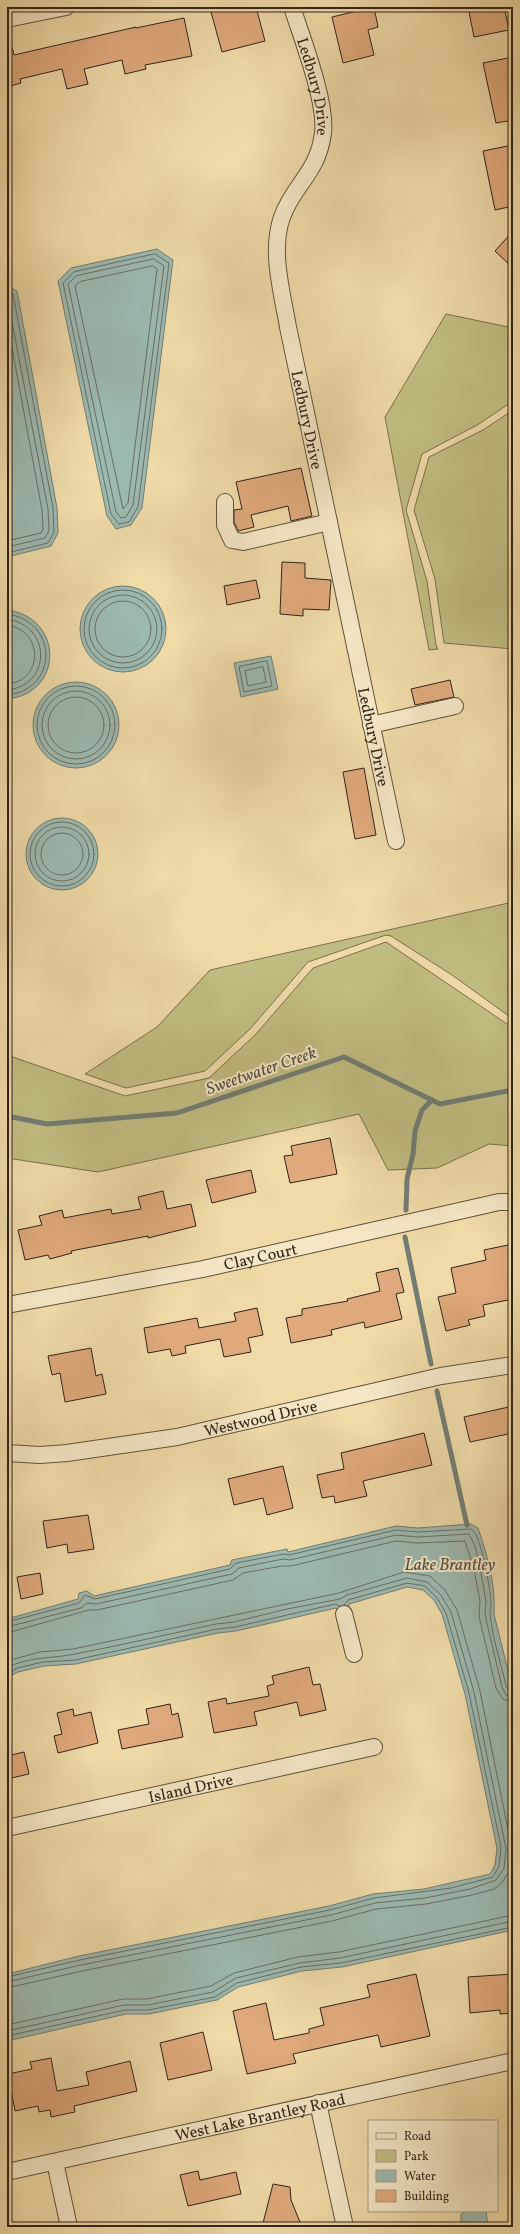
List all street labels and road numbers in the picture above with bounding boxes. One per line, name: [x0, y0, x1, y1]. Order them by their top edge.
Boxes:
street label: Ledbury Drive: [290, 35, 333, 137]
street label: Ledbury Drive: [284, 369, 327, 472]
street label: Ledbury Drive: [351, 686, 393, 789]
street label: Clay Court: [222, 1239, 300, 1277]
street label: Westwood Drive: [202, 1396, 320, 1443]
street label: Island Drive: [147, 1769, 235, 1809]
street label: West Lake Brantley Road: [173, 2089, 348, 2148]

